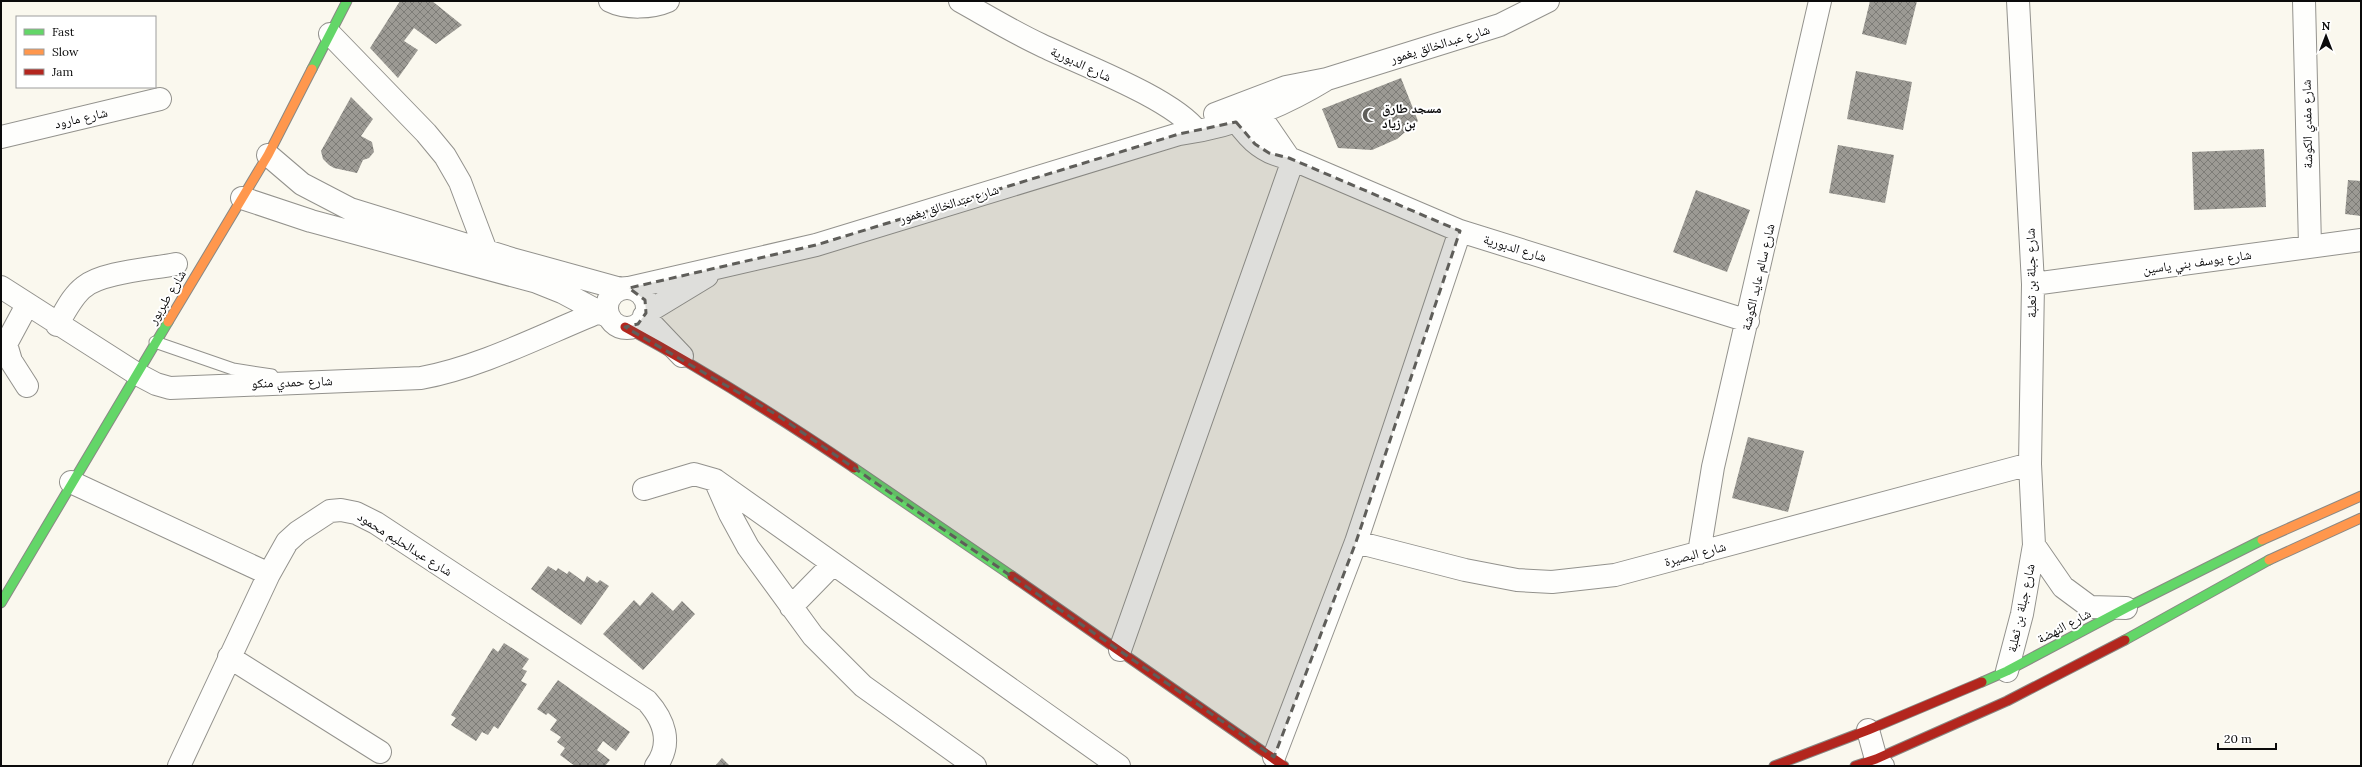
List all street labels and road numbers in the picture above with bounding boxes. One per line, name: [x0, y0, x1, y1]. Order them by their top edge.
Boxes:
street label: شارع عبدالخالق يغمور: [1387, 21, 1492, 68]
street label: شارع الدبورية: [1047, 43, 1114, 86]
street label: شارع مفدي الكوشة: [2298, 79, 2319, 169]
street label: شارع مارود: [53, 104, 109, 133]
street label: شارع عبدالخالق يغمور: [896, 181, 1001, 228]
street label: شارع سالم عايد الكوشة: [1737, 222, 1780, 332]
street label: شارع جبلة بن ثعلبة: [2022, 228, 2041, 318]
street label: شارع الدبورية: [1481, 230, 1549, 267]
street label: شارع يوسف بني ياسين: [2142, 246, 2253, 280]
street label: شارع طبربور: [144, 267, 191, 329]
street label: شارع حمدي منكو: [251, 372, 333, 394]
street label: شارع عبدالحليم محمود: [354, 508, 456, 581]
street label: شارع البصيرة: [1662, 538, 1728, 571]
street label: شارع جبلة بن ثعلبة: [2003, 562, 2040, 654]
street label: شارع النهضة: [2034, 605, 2094, 648]

